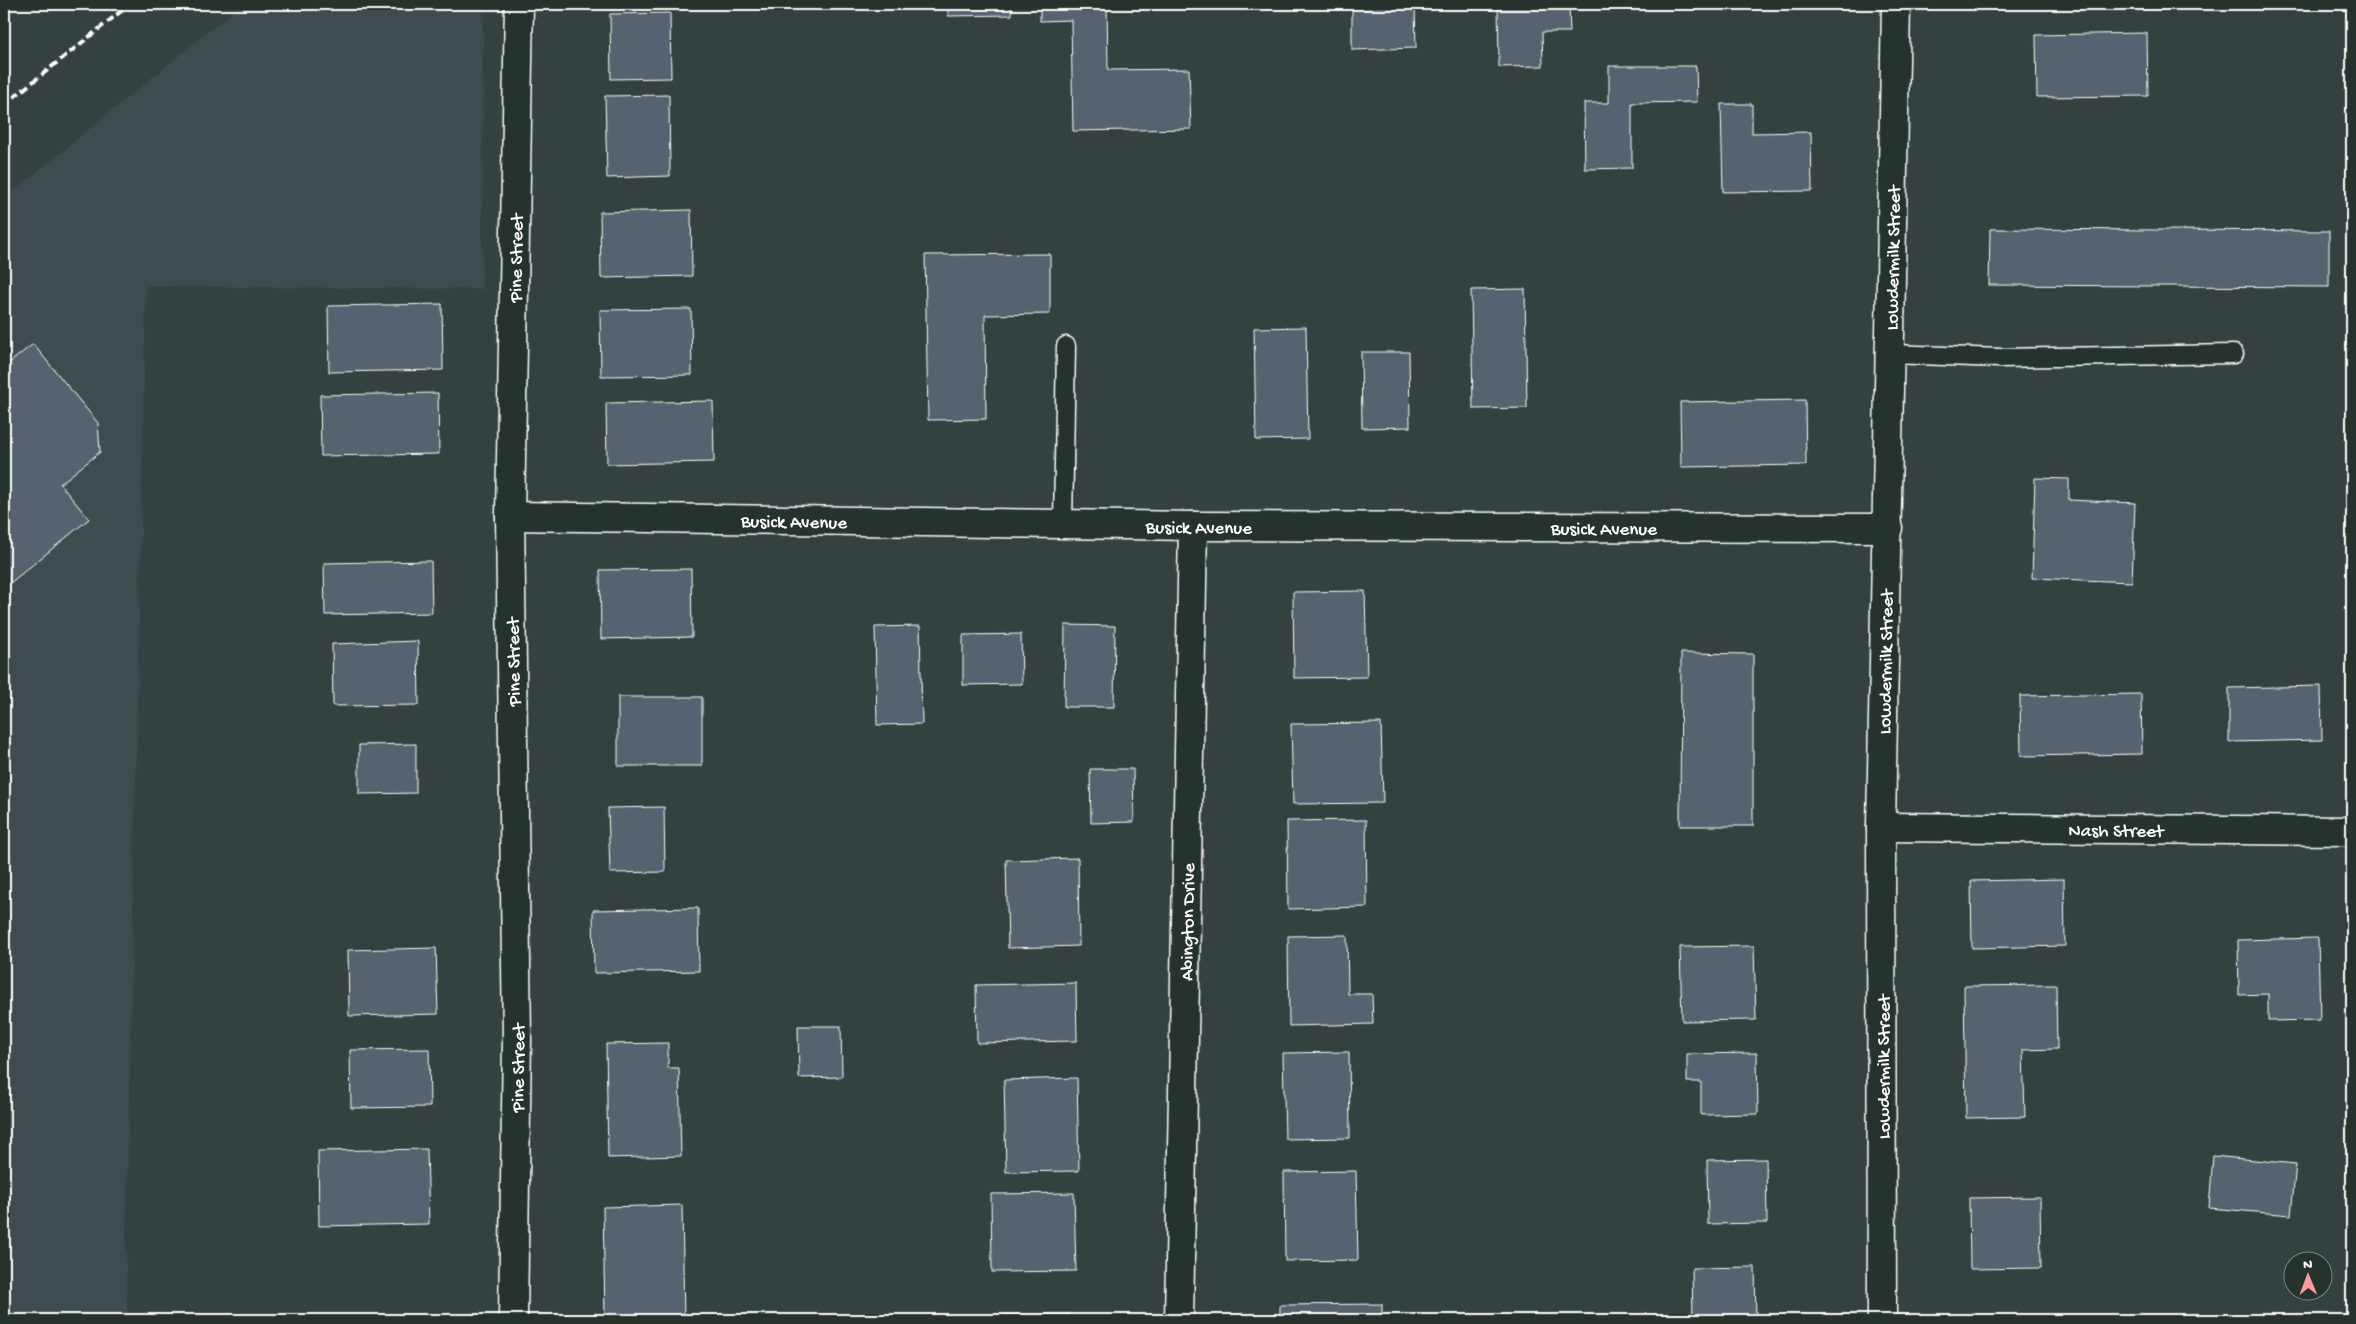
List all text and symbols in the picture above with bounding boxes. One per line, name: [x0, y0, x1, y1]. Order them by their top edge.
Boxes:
street label: Lowdermilk Street: [1882, 183, 1908, 331]
street label: Pine Street: [506, 211, 530, 304]
street label: Busick Avenue: [740, 511, 847, 536]
street label: Busick Avenue: [1145, 517, 1252, 541]
street label: Busick Avenue: [1550, 519, 1657, 542]
street label: Lowdermilk Street: [1875, 587, 1900, 735]
street label: Pine Street: [503, 615, 528, 707]
street label: Nash Street: [2068, 821, 2166, 844]
street label: Abington Drive: [1177, 863, 1202, 981]
street label: Lowdermilk Street: [1874, 992, 1897, 1139]
street label: Pine Street: [508, 1021, 532, 1114]
north arrow: [2284, 1252, 2334, 1302]
text: N: [2303, 1257, 2313, 1274]

